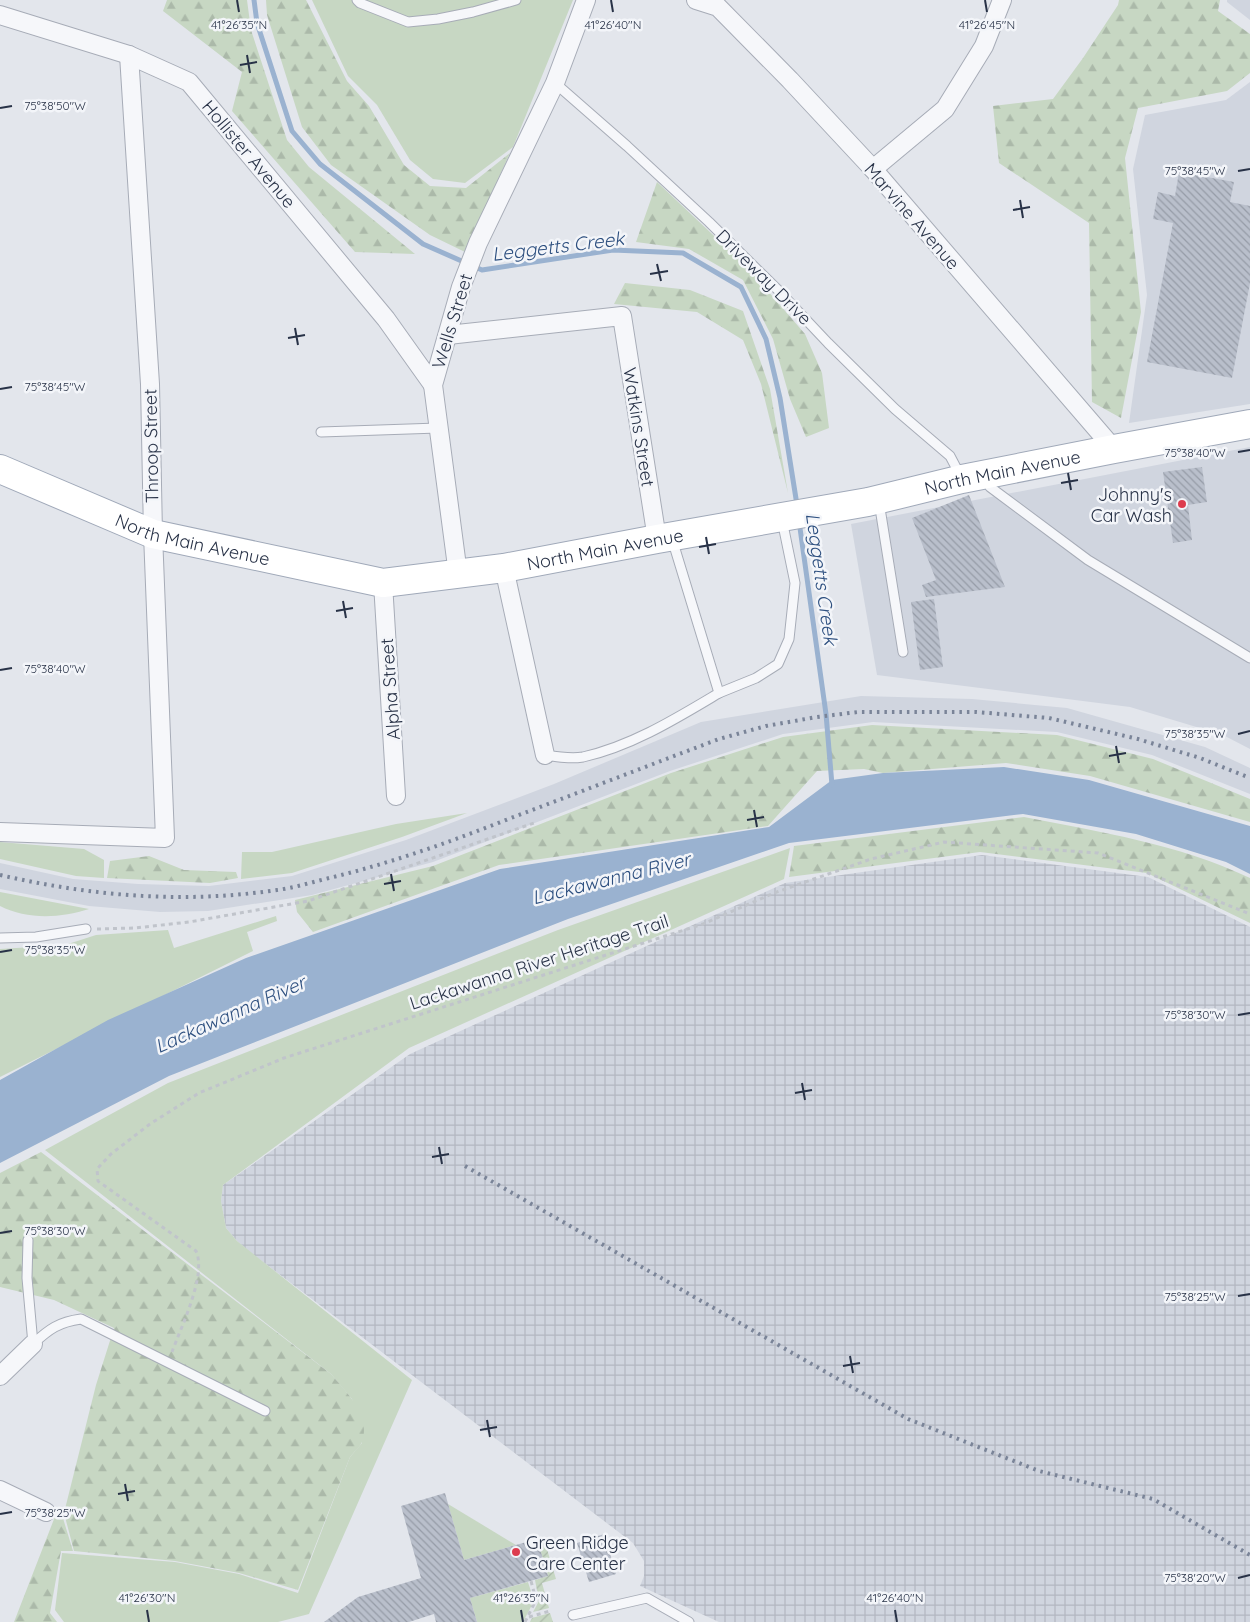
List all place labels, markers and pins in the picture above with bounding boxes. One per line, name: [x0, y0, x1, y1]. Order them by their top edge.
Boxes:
place label: Johnny's Car Wash: [1091, 483, 1172, 527]
marker: Johnny's Car Wash: [1176, 498, 1188, 510]
place label: Green Ridge Care Center: [526, 1531, 629, 1575]
marker: Green Ridge Care Center: [510, 1546, 522, 1558]

